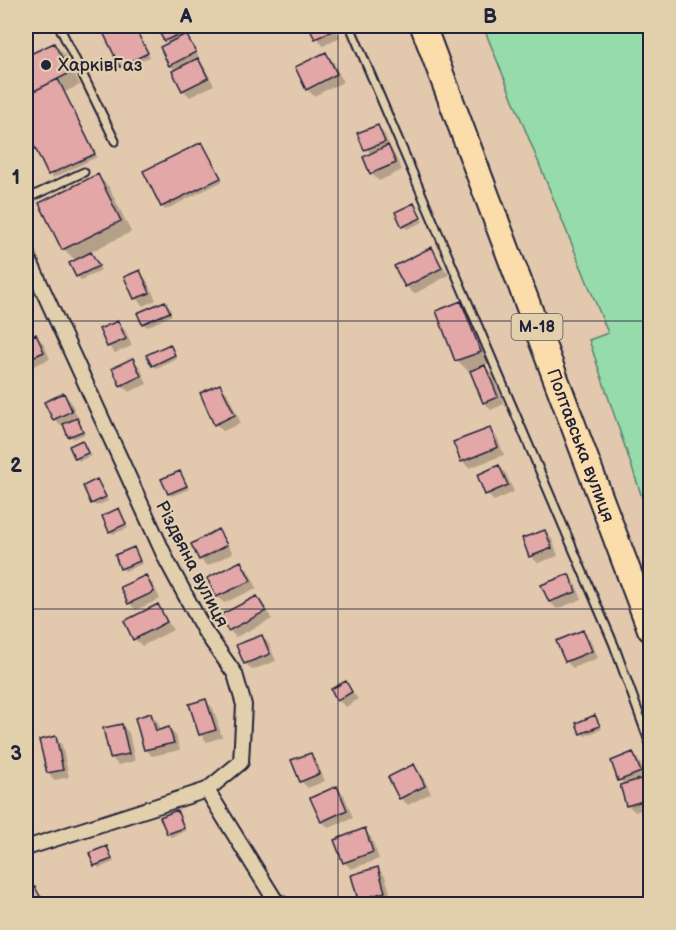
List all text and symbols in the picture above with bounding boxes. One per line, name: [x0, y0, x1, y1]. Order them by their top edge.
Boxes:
text: A: [179, 5, 193, 29]
text: B: [483, 5, 497, 29]
place label: ХарківГаз: [58, 55, 143, 76]
marker: ХарківГаз: [39, 58, 53, 72]
text: 1: [12, 166, 20, 190]
road number: М-18: [512, 314, 562, 340]
street label: Полтавська вулиця: [542, 366, 619, 525]
text: 2: [10, 454, 22, 478]
street label: Різдвяна вулиця: [151, 497, 233, 631]
text: 3: [10, 742, 22, 766]

